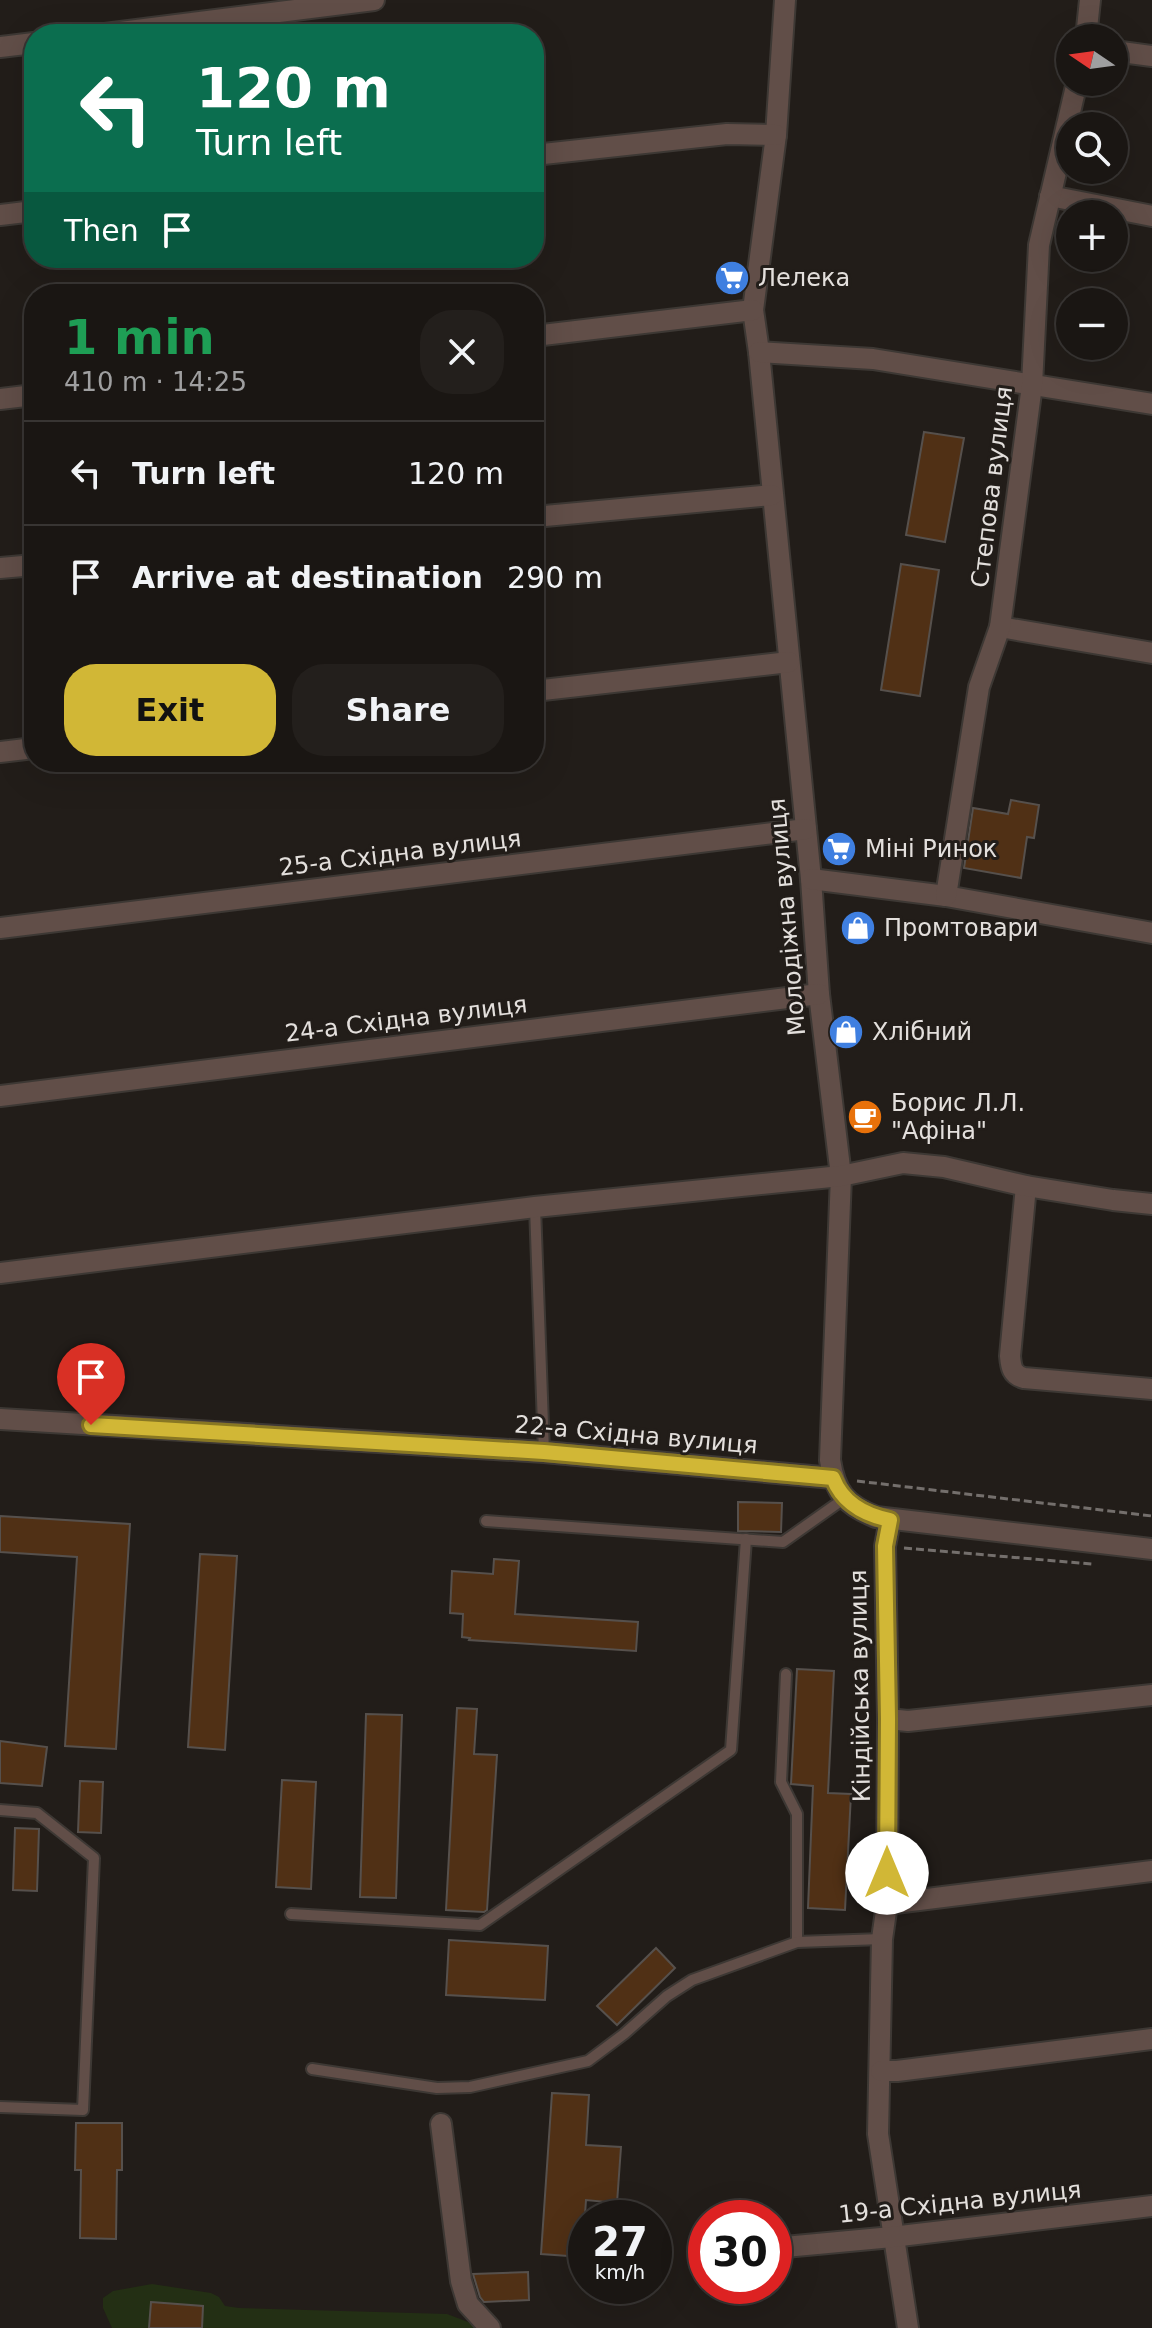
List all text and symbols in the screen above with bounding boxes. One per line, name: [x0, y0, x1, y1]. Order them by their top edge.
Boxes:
north arrow: [1056, 24, 1128, 96]
map controls: [1056, 24, 1128, 360]
text: 120 m: [196, 55, 391, 120]
icon: left: [64, 56, 168, 160]
button: search: [1056, 112, 1128, 184]
text: Turn left: [196, 122, 342, 163]
button: +: [1056, 200, 1128, 272]
icon: arrive: [155, 208, 199, 252]
text: Then: [64, 213, 139, 248]
supermarket icon: Лелека: [713, 259, 751, 297]
place label: Лелека: [758, 264, 850, 292]
button: −: [1056, 288, 1128, 360]
text: 1 min: [64, 309, 215, 365]
button: close: [420, 310, 504, 394]
text: 410 m · 14:25: [64, 367, 247, 397]
street label: Степова вулиця: [966, 385, 1018, 589]
icon: left: [64, 451, 108, 495]
text: Turn left: [132, 456, 275, 491]
text: 120 m: [408, 456, 504, 491]
icon: arrive: [64, 555, 108, 599]
text: Arrive at destination: [132, 560, 483, 595]
text: 290 m: [507, 560, 603, 595]
button: Exit: [64, 664, 276, 756]
button: Share: [292, 664, 504, 756]
street label: Молодіжна вулиця: [763, 797, 811, 1037]
street label: 25-а Східна вулиця: [277, 824, 523, 882]
supermarket icon: Міні Ринок: [820, 830, 858, 868]
place label: Міні Ринок: [865, 835, 997, 863]
shop icon: Промтовари: [839, 909, 877, 947]
place label: Промтовари: [884, 914, 1038, 942]
street label: 24-а Східна вулиця: [283, 990, 529, 1048]
shop icon: Хлібний: [827, 1013, 865, 1051]
place label: Хлібний: [872, 1018, 972, 1046]
place label: Борис Л.Л. "Афіна": [891, 1089, 1025, 1145]
cafe icon: Борис Л.Л. "Афіна": [846, 1098, 884, 1136]
pin: [57, 1343, 125, 1425]
icon: arrive: [69, 1355, 113, 1399]
street label: 22-а Східна вулиця: [513, 1410, 759, 1460]
street label: Кіндійська вулиця: [844, 1570, 876, 1802]
position arrow: [845, 1831, 929, 1915]
street label: 19-а Східна вулиця: [837, 2175, 1083, 2229]
speed limit sign: 30: [688, 2200, 792, 2304]
text: 27: [592, 2219, 648, 2265]
text: km/h: [595, 2260, 645, 2284]

